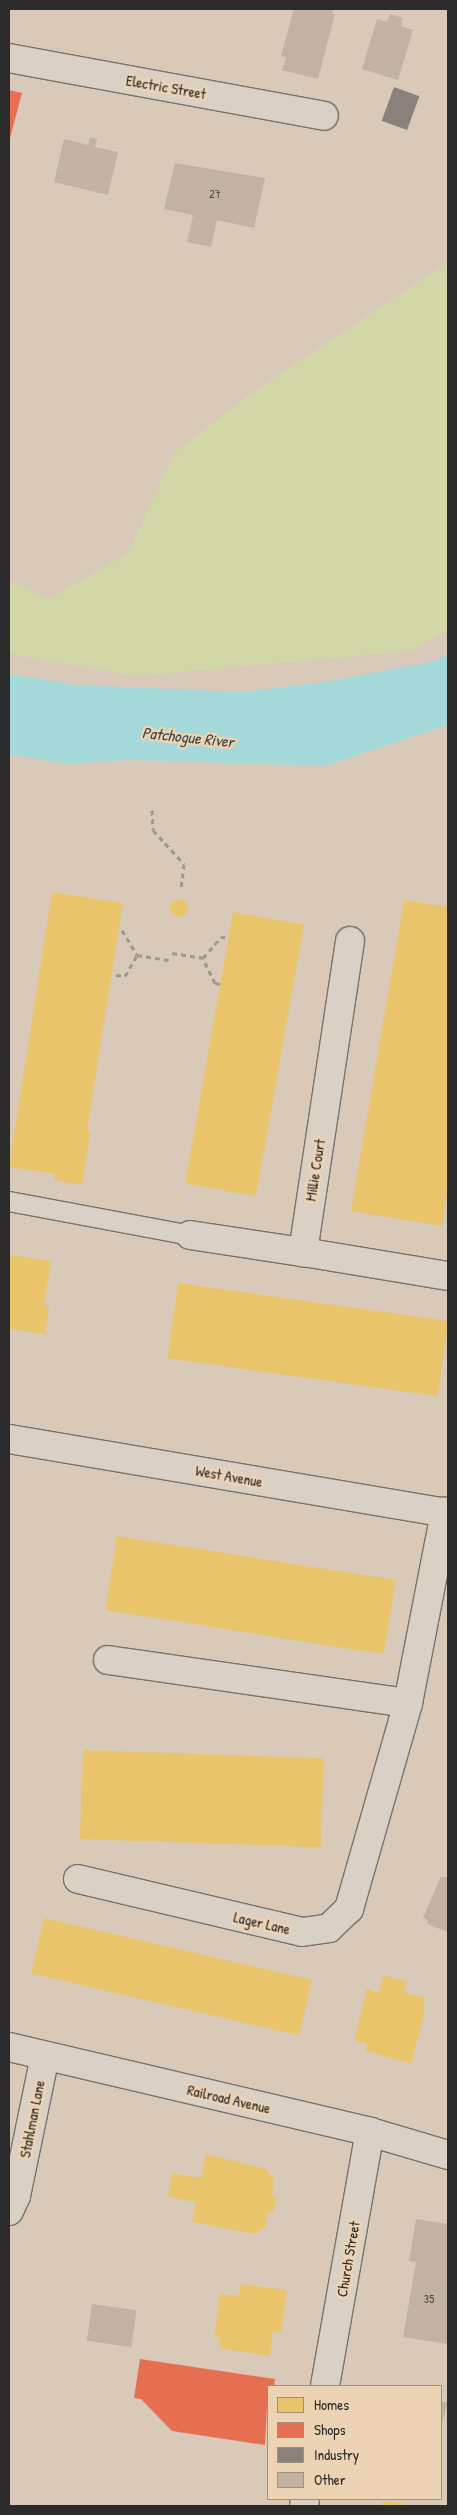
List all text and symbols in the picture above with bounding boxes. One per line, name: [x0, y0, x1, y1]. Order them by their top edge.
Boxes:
street label: Electric Street: [125, 71, 207, 103]
house number: 27: [209, 187, 221, 201]
water label: Patchogue River: [141, 723, 235, 751]
street label: Millie Court: [301, 1138, 329, 1202]
street label: West Avenue: [194, 1461, 264, 1491]
street label: Lager Lane: [232, 1908, 292, 1938]
street label: Stahlman Lane: [16, 2079, 48, 2159]
street label: Railroad Avenue: [186, 2081, 272, 2117]
street label: Church Street: [332, 2220, 364, 2298]
house number: 35: [424, 2292, 434, 2306]
legend: [267, 2385, 442, 2500]
text: Homes: [314, 2394, 349, 2415]
text: Shops: [314, 2419, 345, 2440]
text: Industry: [314, 2444, 359, 2465]
text: Other: [314, 2469, 346, 2490]

